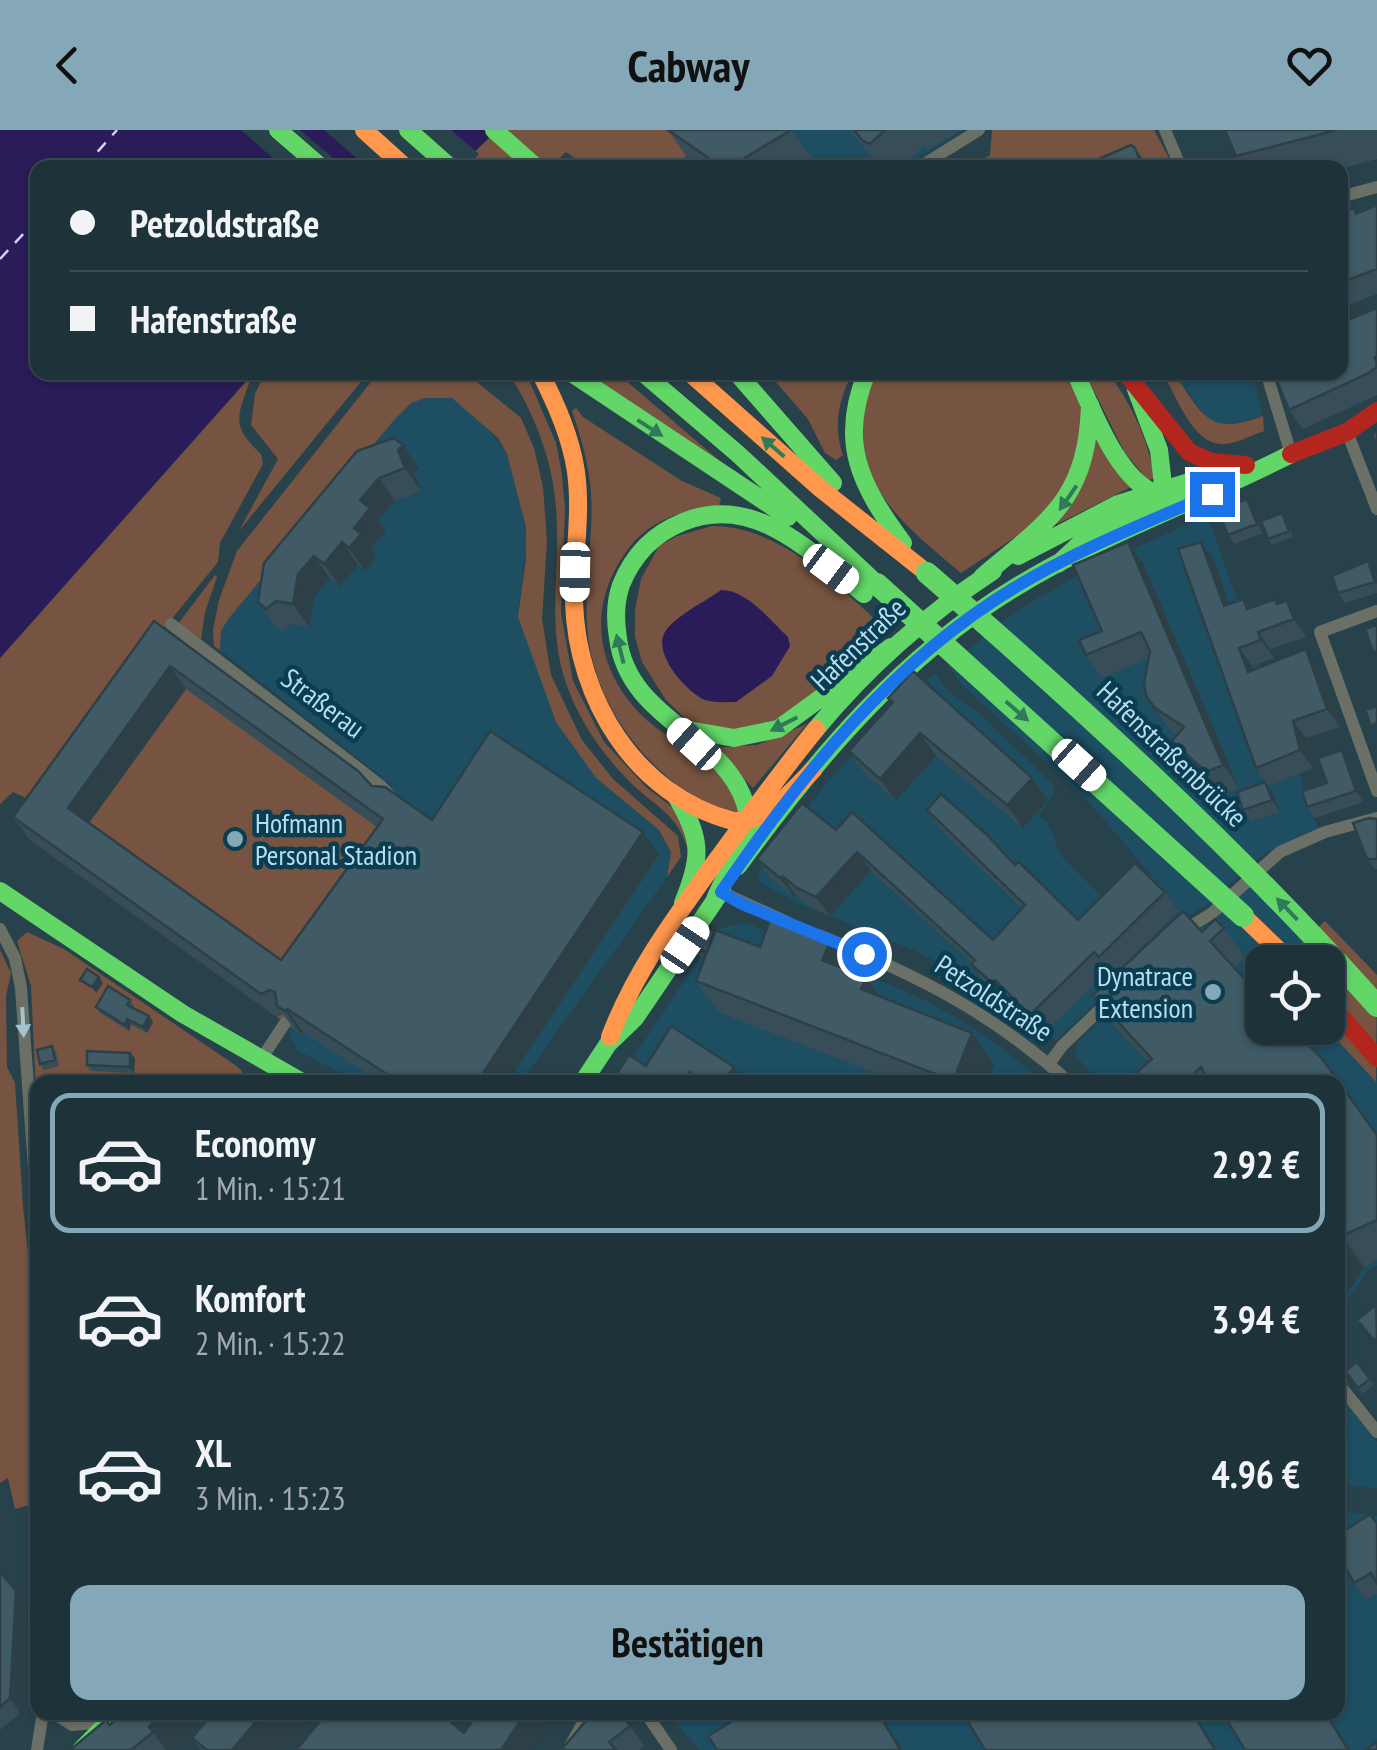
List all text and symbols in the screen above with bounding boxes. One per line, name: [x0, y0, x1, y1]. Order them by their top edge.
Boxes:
text: Cabway: [628, 36, 749, 94]
icon: back: [40, 38, 95, 93]
icon: heart: [1282, 38, 1337, 93]
text: Petzoldstraße: [130, 198, 319, 247]
text: Hafenstraße: [130, 294, 297, 343]
one-way arrow: [636, 418, 664, 436]
one-way arrow: [761, 436, 786, 458]
route end: [1190, 472, 1235, 517]
one-way arrow: [1059, 484, 1078, 511]
car: [798, 539, 864, 599]
car: [559, 542, 591, 602]
street label: Hafenstraße: [802, 589, 913, 698]
one-way arrow: [612, 633, 627, 664]
street label: Straßerau: [274, 659, 372, 746]
street label: Hafenstraßenbrücke: [1089, 673, 1255, 835]
one-way arrow: [1004, 700, 1029, 722]
car: [662, 713, 726, 775]
one-way arrow: [770, 715, 798, 732]
car: [1047, 734, 1111, 796]
place label: Hofmann Personal Stadion: [255, 804, 417, 873]
marker: Hofmann Personal Stadion: [224, 828, 246, 850]
one-way arrow: [1276, 897, 1299, 921]
car: [656, 912, 714, 978]
route start: [842, 932, 887, 977]
map controls: [1245, 945, 1345, 1045]
button: locate: [1245, 945, 1345, 1045]
street label: Petzoldstraße: [928, 946, 1060, 1049]
place label: Dynatrace Extension: [1097, 957, 1193, 1026]
marker: Dynatrace Extension: [1202, 981, 1224, 1003]
one-way arrow: [15, 1007, 31, 1039]
icon: car: [75, 1118, 165, 1208]
text: Economy: [195, 1118, 315, 1167]
text: 2.92 €: [1211, 1139, 1300, 1188]
text: 1 Min. · 15:21: [195, 1167, 346, 1209]
icon: car: [75, 1273, 165, 1363]
text: Komfort: [195, 1273, 306, 1322]
text: 3.94 €: [1211, 1294, 1300, 1343]
text: 2 Min. · 15:22: [195, 1322, 346, 1364]
icon: car: [75, 1428, 165, 1518]
text: XL: [195, 1428, 231, 1477]
text: 4.96 €: [1211, 1449, 1300, 1498]
text: 3 Min. · 15:23: [195, 1477, 346, 1519]
button: Bestätigen: [70, 1585, 1305, 1700]

